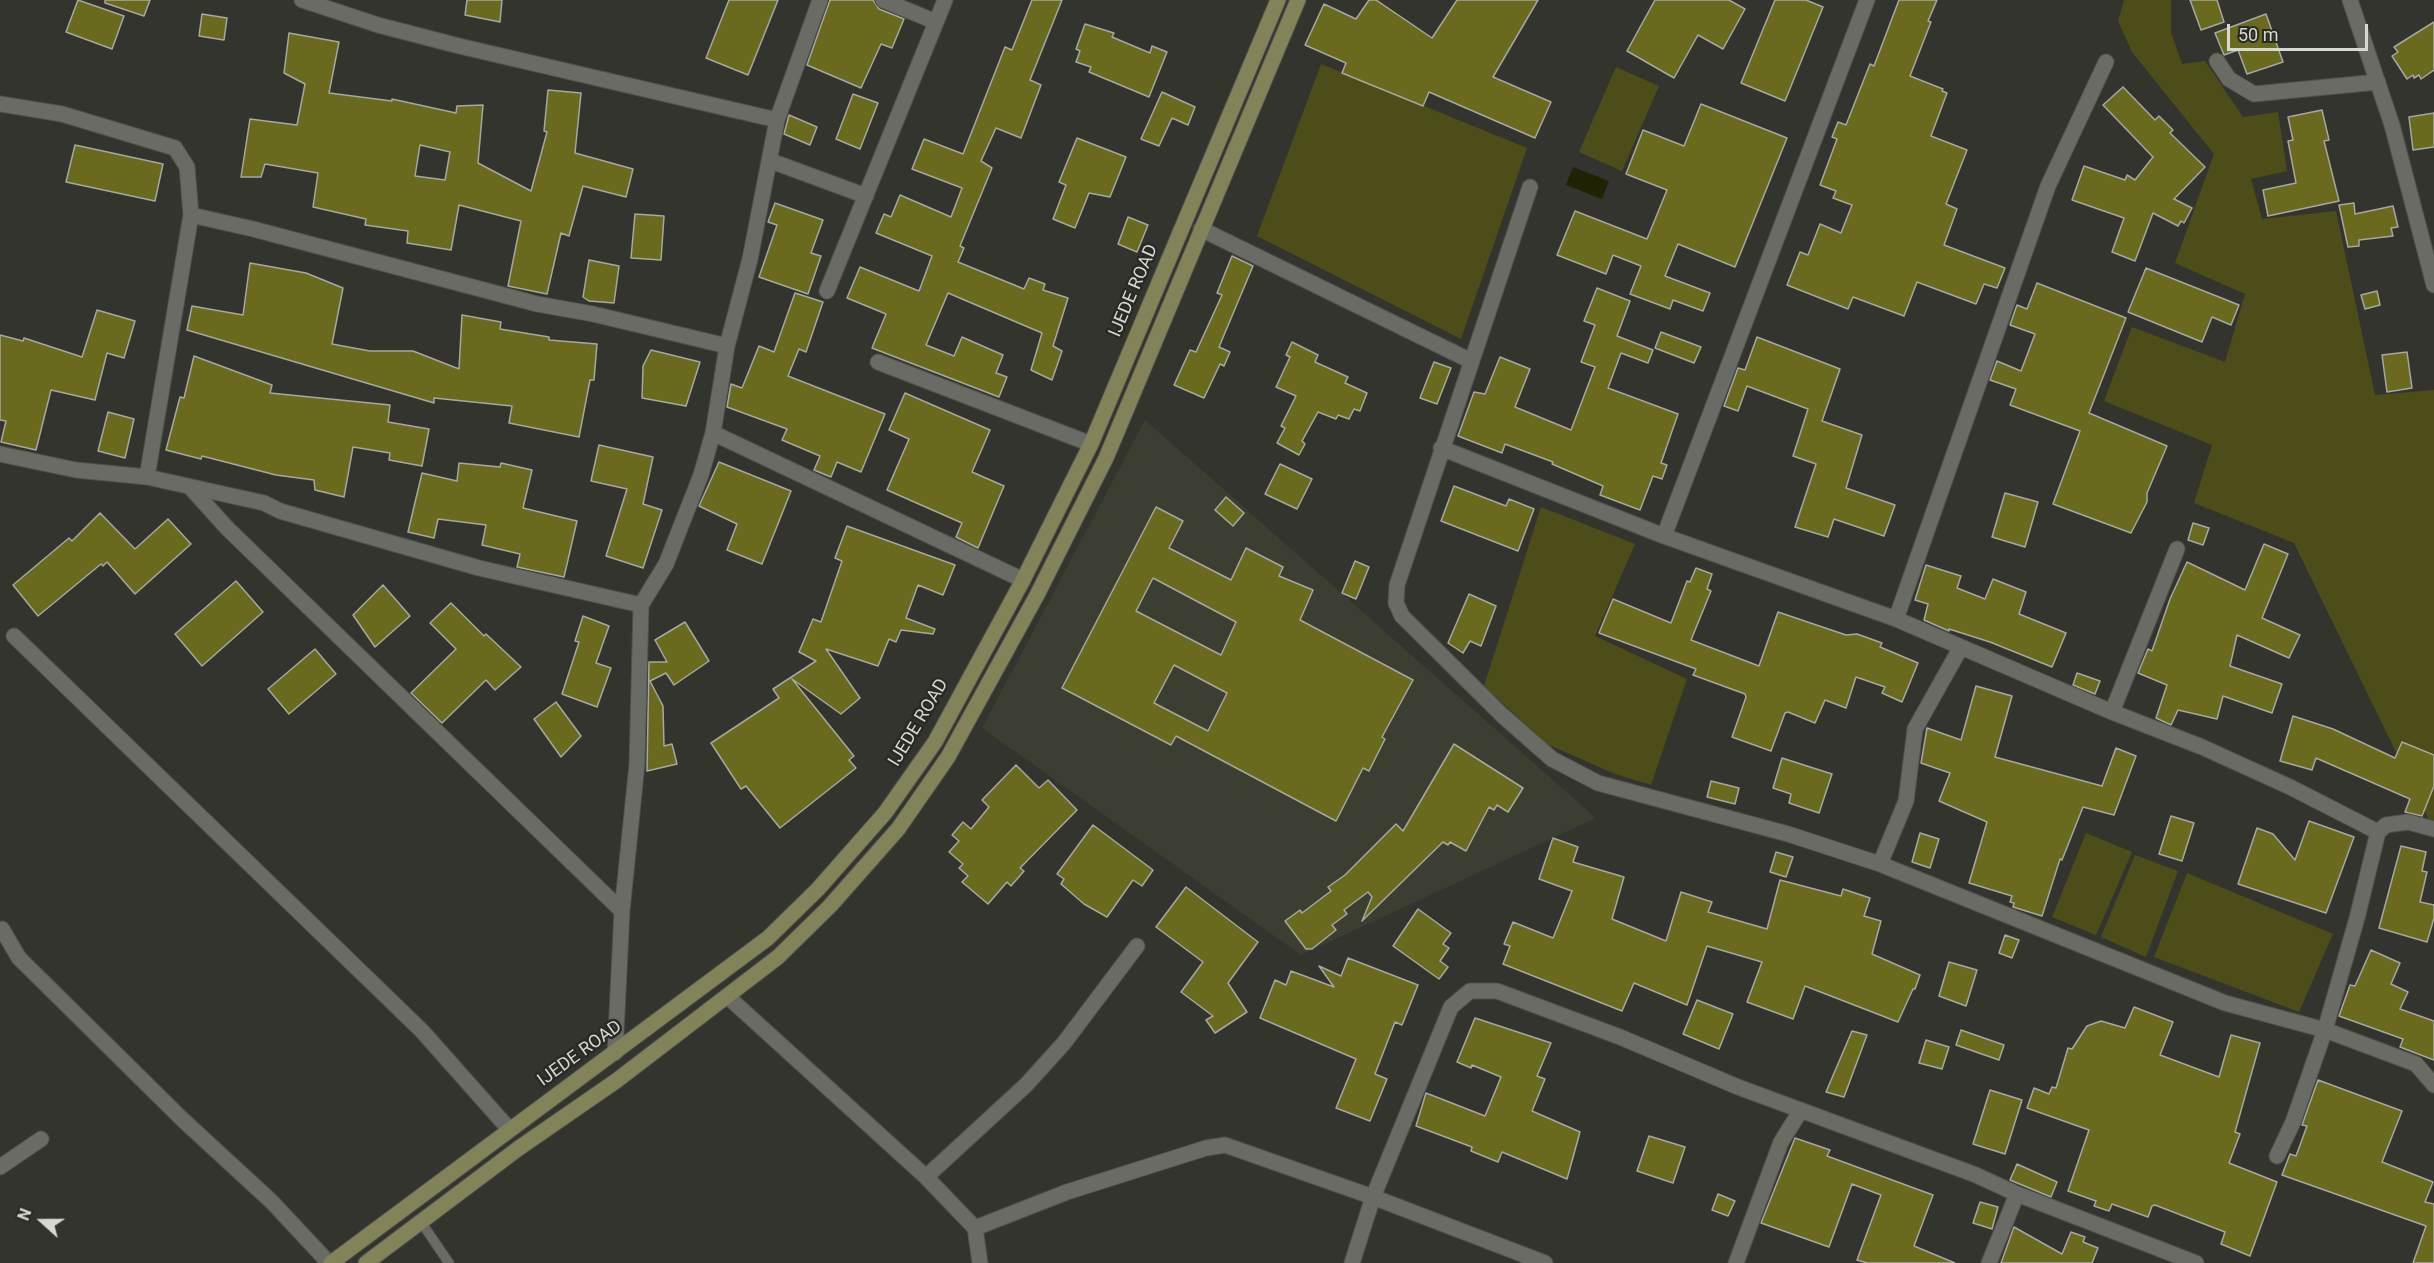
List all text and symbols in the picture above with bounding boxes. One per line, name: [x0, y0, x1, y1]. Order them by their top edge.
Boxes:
scale bar: [2230, 12, 2371, 50]
text: 50 m: [2238, 24, 2278, 45]
street label: IJEDE ROAD: [1105, 241, 1163, 341]
street label: IJEDE ROAD: [884, 675, 954, 771]
street label: IJEDE ROAD: [534, 1016, 626, 1092]
north arrow: [12, 1191, 72, 1251]
text: N: [14, 1206, 36, 1223]

